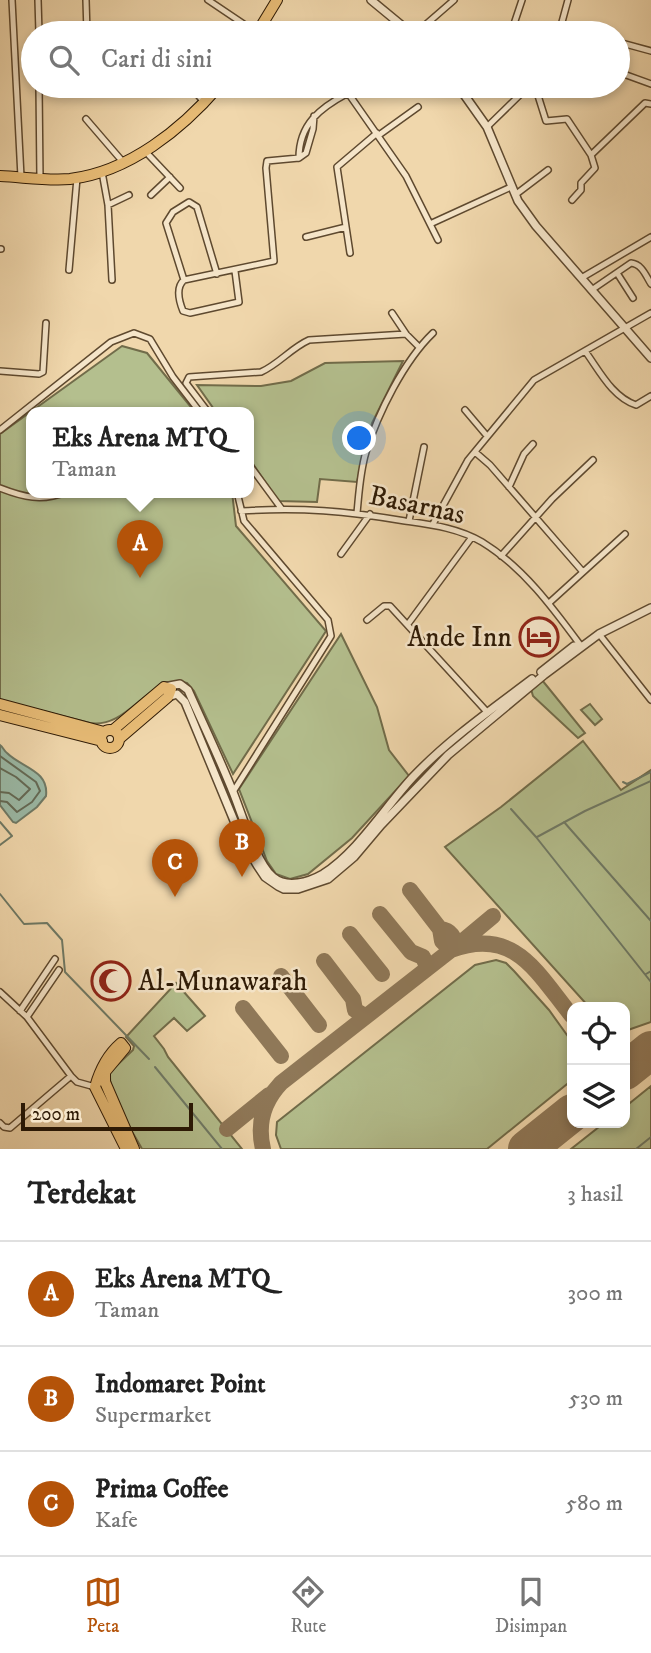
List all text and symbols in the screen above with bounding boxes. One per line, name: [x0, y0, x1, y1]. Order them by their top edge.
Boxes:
search box: [21, 21, 630, 98]
icon: search: [45, 41, 83, 79]
text: Cari di sini: [101, 43, 212, 76]
popup: [26, 407, 254, 498]
your location: [342, 421, 376, 455]
text: Eks Arena MTQ: [52, 422, 228, 455]
text: Taman: [52, 455, 116, 484]
street label: Basarnas: [366, 478, 468, 532]
pin: A: [117, 520, 163, 578]
hotel icon: Ande Inn: [518, 616, 560, 658]
place label: Ande Inn: [407, 620, 512, 655]
pin: B: [219, 819, 265, 877]
pin: C: [152, 839, 198, 897]
mosque icon: Al-Munawarah: [90, 960, 132, 1002]
place label: Al-Munawarah: [138, 964, 308, 999]
map controls: [567, 1002, 630, 1128]
button: locate: [567, 1002, 630, 1065]
button: layers: [567, 1065, 630, 1128]
scale bar: [21, 1100, 192, 1132]
text: 200 m: [32, 1103, 80, 1126]
text: Terdekat: [28, 1176, 136, 1213]
text: 3 hasil: [567, 1180, 623, 1209]
text: Eks Arena MTQ: [95, 1263, 271, 1296]
text: A: [44, 1279, 58, 1308]
text: 300 m: [567, 1279, 623, 1308]
text: Taman: [95, 1296, 159, 1325]
text: Indomaret Point: [95, 1368, 266, 1401]
text: B: [44, 1384, 58, 1413]
text: 530 m: [568, 1384, 623, 1413]
text: Supermarket: [95, 1401, 211, 1430]
text: Prima Coffee: [95, 1473, 229, 1506]
text: C: [43, 1489, 59, 1518]
text: 580 m: [566, 1489, 623, 1518]
text: Kafe: [95, 1506, 138, 1535]
tab: Peta: [84, 1573, 122, 1638]
tab: Rute: [289, 1573, 327, 1638]
tab: Disimpan: [495, 1573, 567, 1638]

